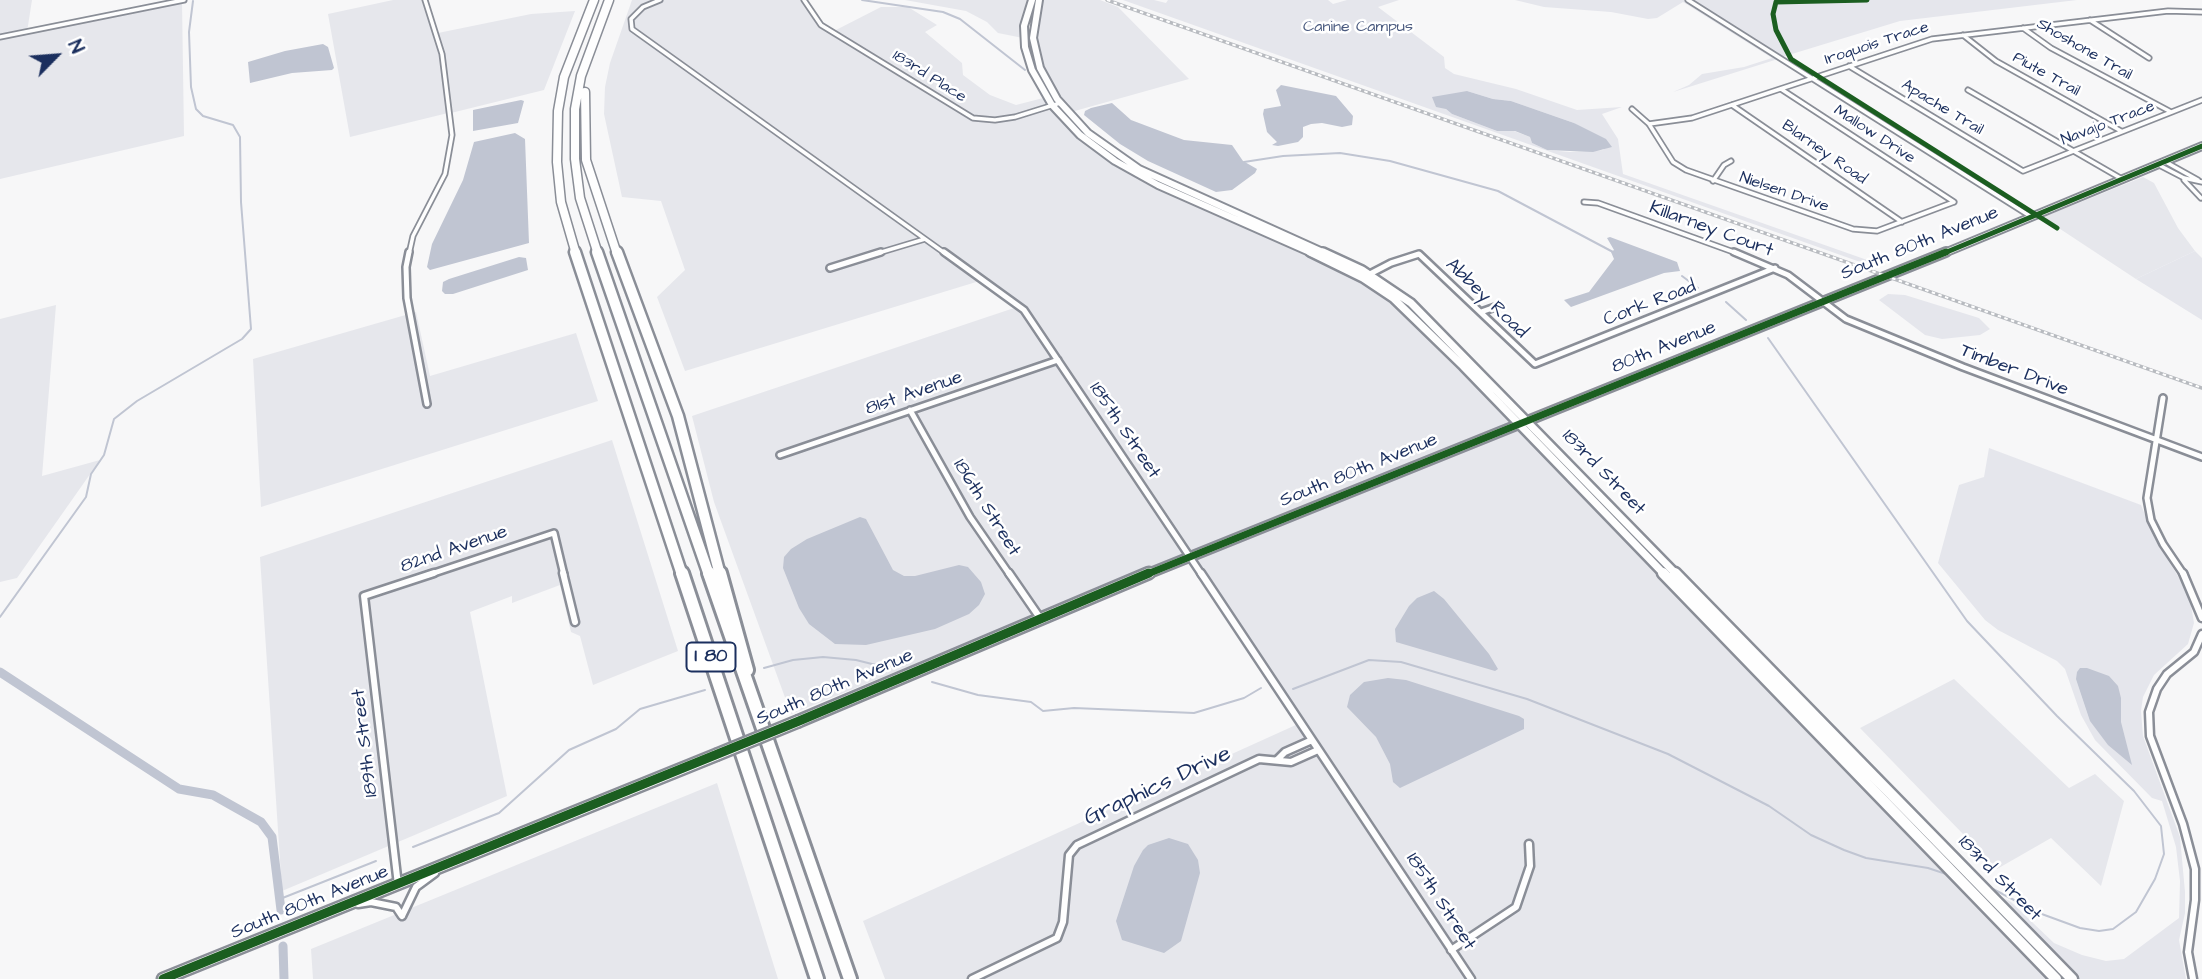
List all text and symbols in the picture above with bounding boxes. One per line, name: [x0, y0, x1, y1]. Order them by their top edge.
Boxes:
street label: Shoshone Trail: [2033, 15, 2135, 85]
park label: Canine Campus: [1303, 18, 1413, 38]
street label: Iroquois Trace: [1823, 18, 1931, 70]
north arrow: [21, 21, 91, 91]
text: N: [61, 36, 90, 58]
street label: 183rd Place: [888, 47, 970, 107]
street label: Piute Trail: [2009, 49, 2083, 101]
street label: Apache Trail: [1898, 76, 1986, 140]
street label: Navajo Trace: [2059, 97, 2157, 151]
street label: Mallow Drive: [1830, 102, 1918, 168]
street label: Blarney Road: [1778, 117, 1870, 189]
street label: Nielsen Drive: [1737, 169, 1831, 217]
street label: Killarney Court: [1646, 197, 1776, 263]
street label: South 80th Avenue: [1838, 202, 2002, 286]
street label: Abbey Road: [1440, 254, 1532, 344]
street label: Cork Road: [1600, 276, 1700, 332]
street label: 80th Avenue: [1608, 317, 1720, 379]
street label: Timber Drive: [1957, 340, 2071, 402]
street label: 81st Avenue: [862, 367, 966, 421]
street label: 185th Street: [1083, 378, 1165, 484]
street label: 183rd Street: [1556, 425, 1650, 521]
street label: South 80th Avenue: [1277, 429, 1441, 513]
street label: 186th Street: [947, 455, 1025, 561]
street label: 82nd Avenue: [397, 521, 511, 579]
road number: I 80: [686, 642, 736, 672]
street label: South 80th Avenue: [753, 645, 917, 731]
street label: 189th Street: [348, 688, 384, 798]
street label: Graphics Drive: [1080, 741, 1236, 833]
street label: 183rd Street: [1952, 831, 2046, 927]
street label: 185th Street: [1400, 849, 1480, 955]
street label: South 80th Avenue: [228, 861, 392, 945]

